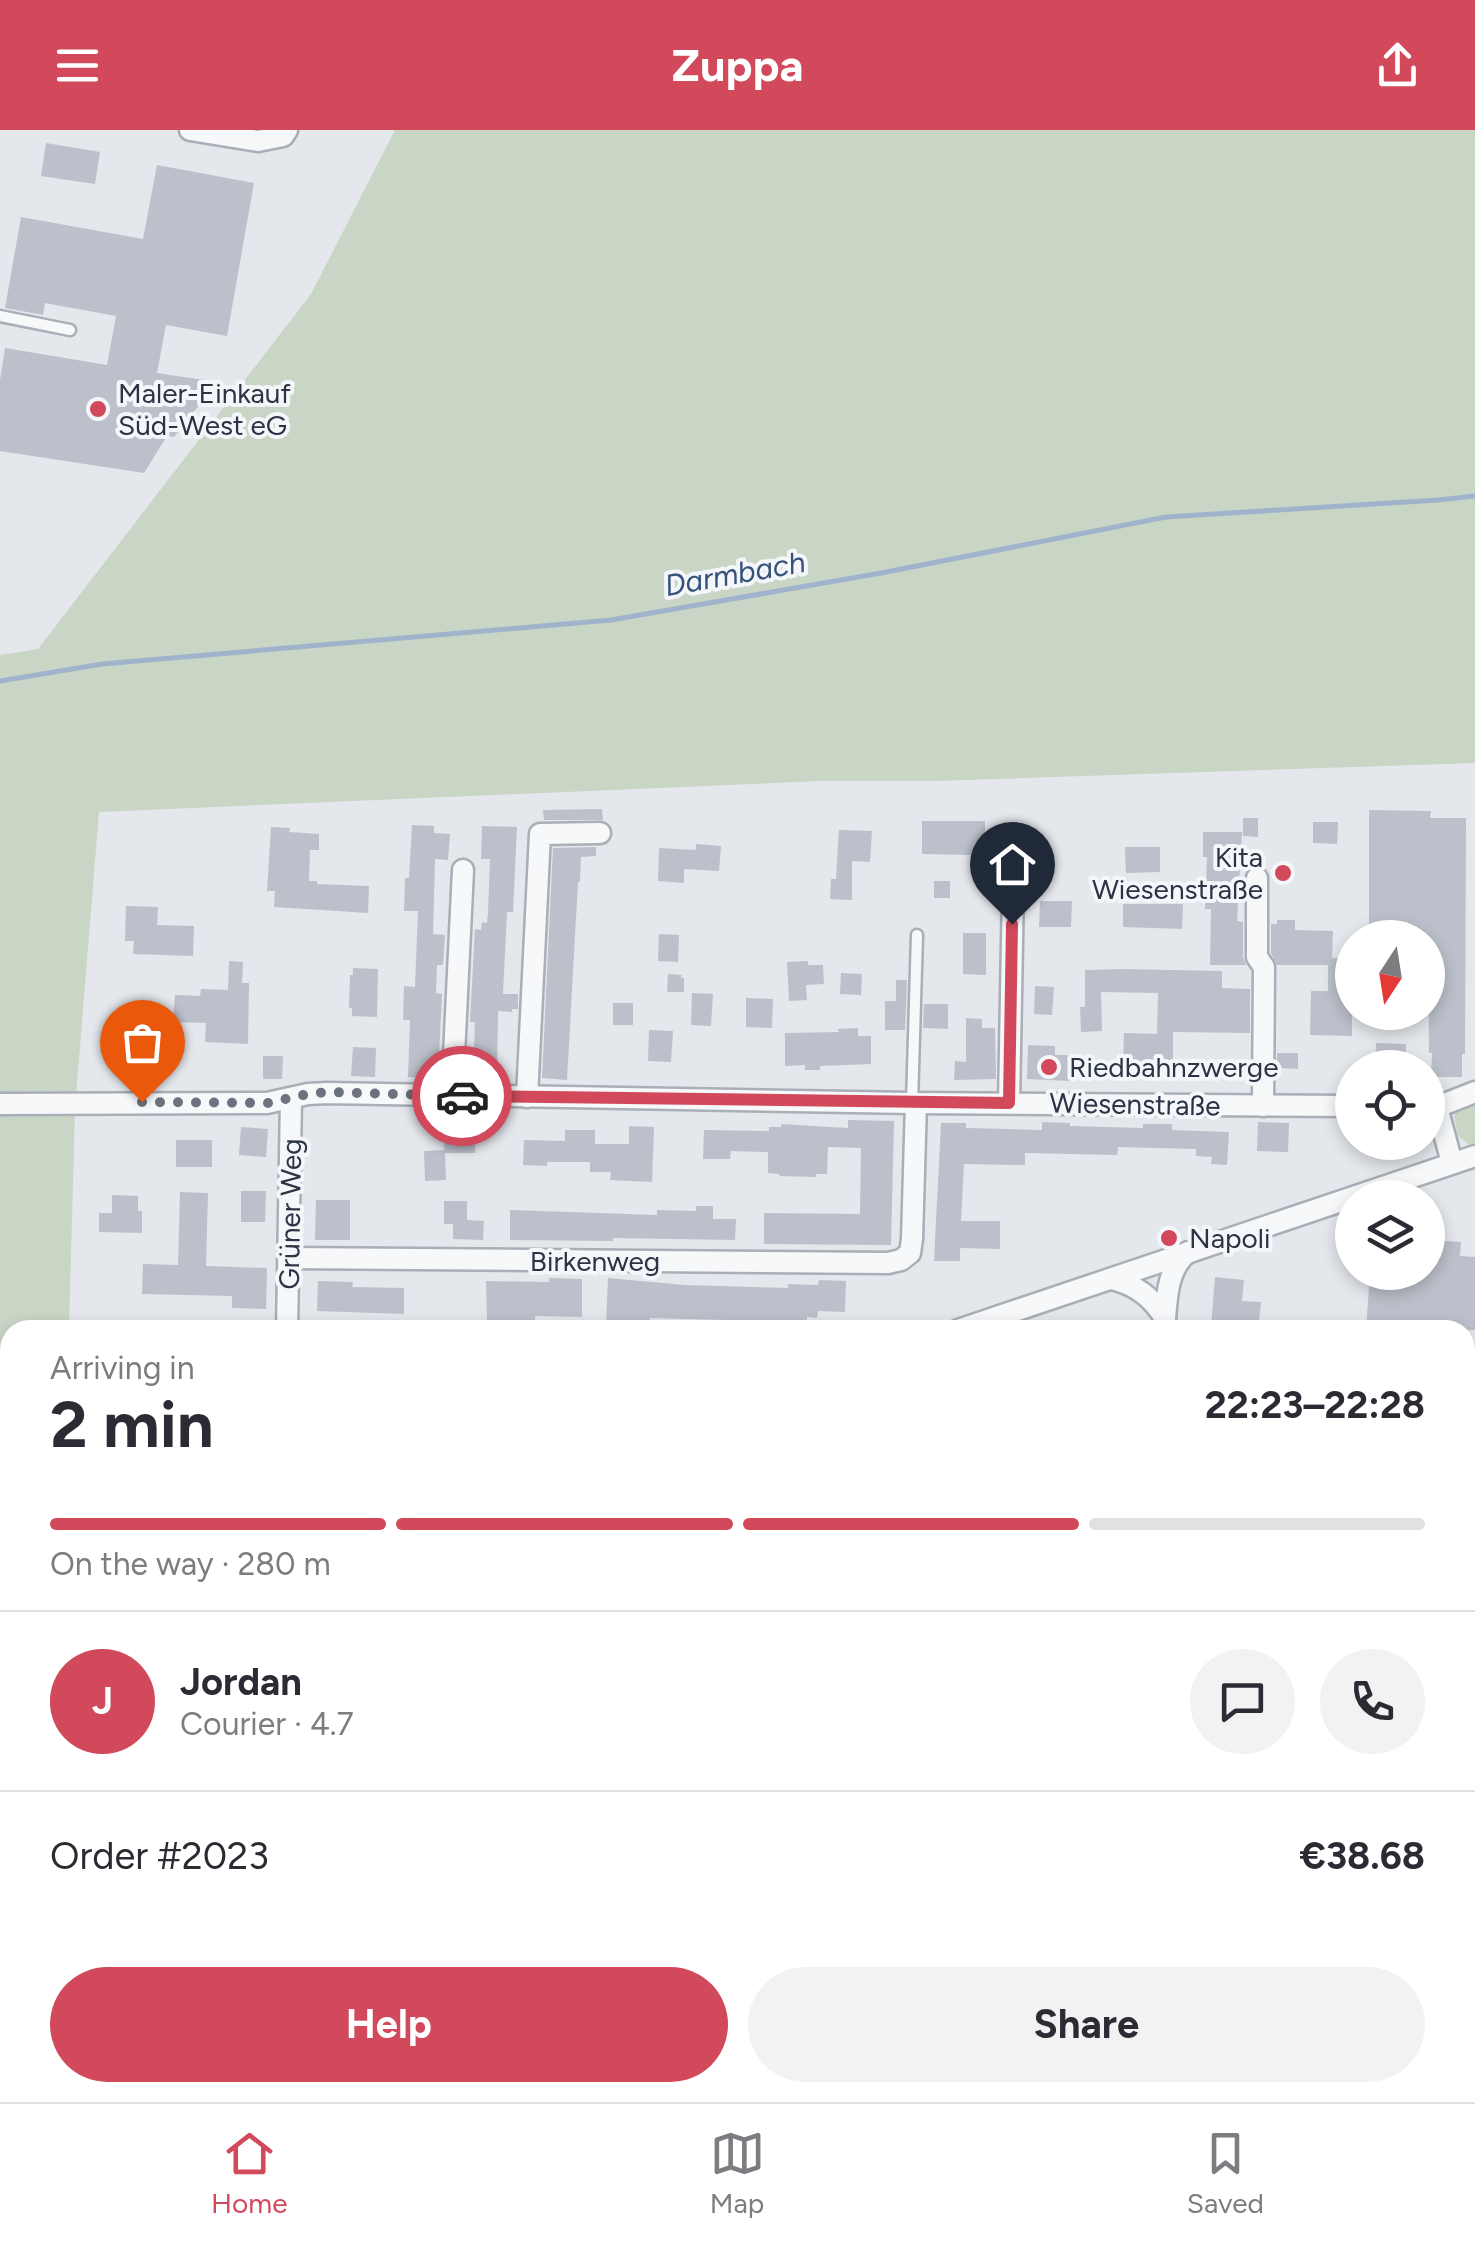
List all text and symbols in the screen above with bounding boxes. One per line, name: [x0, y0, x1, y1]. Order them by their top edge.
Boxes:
icon: menu: [50, 38, 105, 93]
text: Zuppa: [671, 38, 804, 92]
icon: share: [1370, 38, 1425, 93]
place label: Maler-Einkauf Süd-West eG: [118, 376, 291, 442]
marker: Maler-Einkauf Süd-West eG: [87, 398, 109, 420]
water label: Darmbach: [662, 543, 808, 604]
pin: [970, 822, 1055, 925]
icon: home: [985, 837, 1040, 892]
place label: Kita Wiesenstraße: [1092, 840, 1263, 906]
marker: Kita Wiesenstraße: [1272, 862, 1294, 884]
north arrow: [1335, 920, 1445, 1030]
map controls: [1335, 920, 1445, 1290]
pin: [100, 1000, 185, 1103]
icon: bag: [115, 1015, 170, 1070]
courier: [412, 1046, 512, 1146]
place label: Riedbahnzwerge: [1069, 1050, 1279, 1084]
button: locate: [1335, 1050, 1445, 1160]
marker: Riedbahnzwerge: [1038, 1056, 1060, 1078]
icon: car: [435, 1069, 490, 1124]
street label: Wiesenstraße: [1049, 1086, 1221, 1122]
street label: Grüner Weg: [272, 1138, 308, 1290]
button: layers: [1335, 1180, 1445, 1290]
place label: Napoli: [1189, 1221, 1270, 1255]
marker: Napoli: [1158, 1227, 1180, 1249]
street label: Birkenweg: [530, 1244, 660, 1278]
text: Arriving in: [50, 1349, 195, 1387]
text: 22:23–22:28: [1205, 1382, 1425, 1428]
text: 2 min: [50, 1385, 214, 1463]
text: On the way · 280 m: [50, 1545, 331, 1583]
button: chat: [1190, 1649, 1295, 1754]
button: phone: [1320, 1649, 1425, 1754]
text: Jordan: [180, 1659, 302, 1705]
text: J: [92, 1678, 113, 1724]
text: Courier · 4.7: [180, 1705, 354, 1743]
text: Order #2023: [50, 1833, 269, 1879]
text: €38.68: [1299, 1833, 1425, 1879]
button: Help: [50, 1967, 728, 2082]
button: Share: [748, 1967, 1425, 2082]
tab: Home: [211, 2126, 287, 2220]
tab: Map: [710, 2126, 765, 2220]
tab: Saved: [1187, 2126, 1264, 2220]

